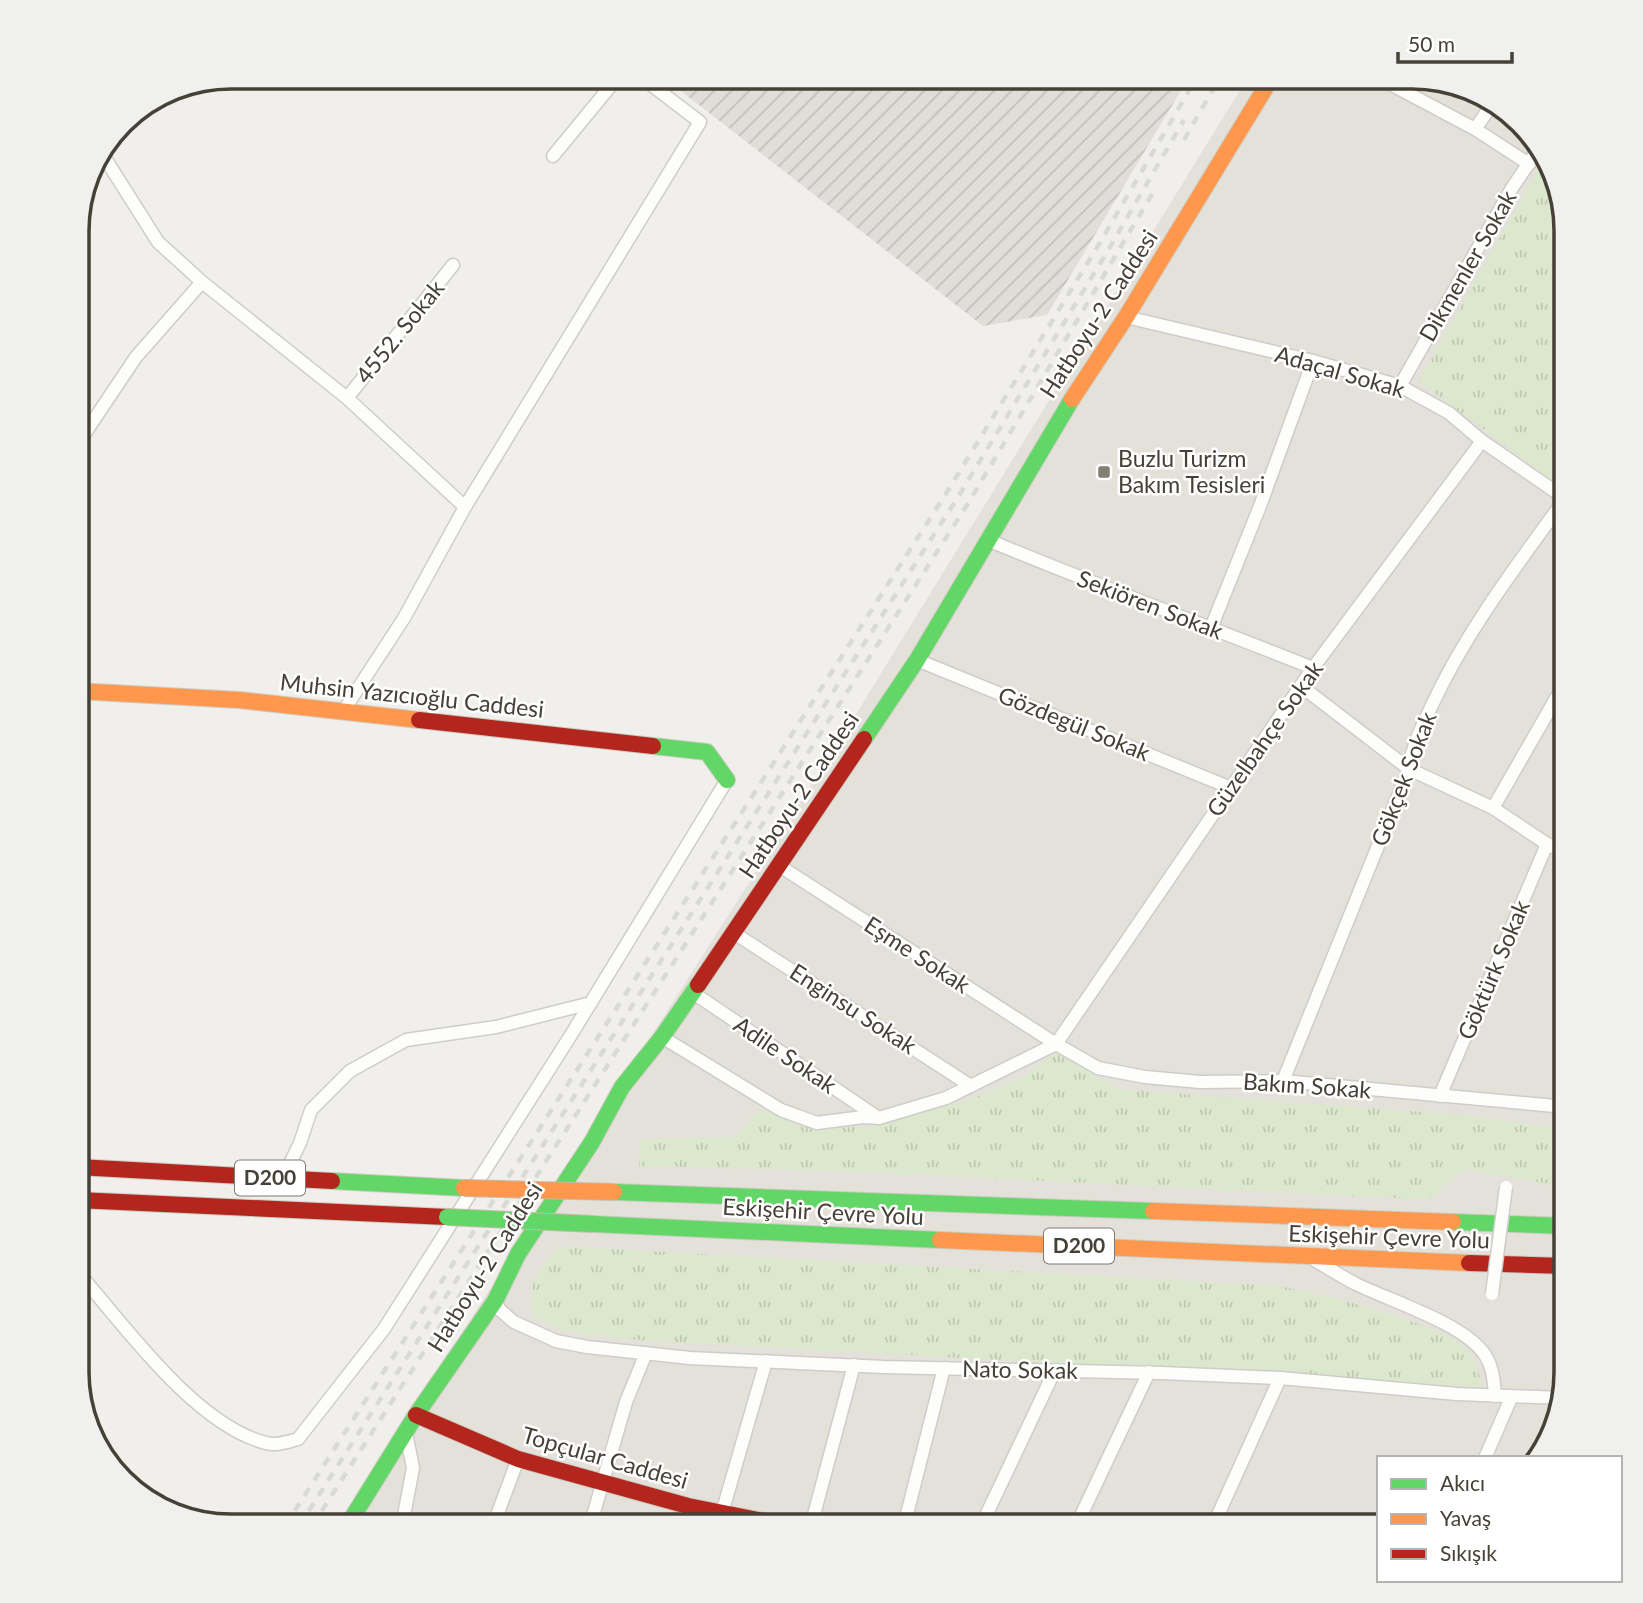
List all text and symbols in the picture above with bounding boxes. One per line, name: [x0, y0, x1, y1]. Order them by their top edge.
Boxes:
scale bar: [1398, 21, 1512, 65]
text: 50 m: [1408, 31, 1455, 56]
street label: Dikmenler Sokak: [1413, 185, 1522, 346]
street label: Hatboyu-2 Caddesi: [1033, 224, 1163, 403]
street label: 4552. Sokak: [349, 274, 450, 389]
street label: Adaçal Sokak: [1272, 339, 1409, 403]
place label: Buzlu Turizm Bakım Tesisleri: [1118, 444, 1265, 498]
marker: Buzlu Turizm Bakım Tesisleri: [1096, 464, 1112, 480]
street label: Sekiören Sokak: [1074, 563, 1227, 645]
street label: Güzelbahçe Sokak: [1200, 655, 1328, 822]
street label: Muhsin Yazıcıoğlu Caddesi: [279, 667, 545, 723]
street label: Gözdegül Sokak: [994, 680, 1155, 766]
street label: Hatboyu-2 Caddesi: [732, 706, 864, 883]
street label: Gökçek Sokak: [1365, 707, 1442, 850]
street label: Göktürk Sokak: [1451, 895, 1535, 1043]
street label: Eşme Sokak: [859, 910, 976, 999]
street label: Enginsu Sokak: [785, 957, 922, 1060]
street label: Adile Sokak: [729, 1010, 842, 1099]
street label: Bakım Sokak: [1242, 1067, 1372, 1103]
road number: D200: [235, 1160, 305, 1196]
street label: Hatboyu-2 Caddesi: [421, 1176, 548, 1357]
street label: Eskişehir Çevre Yolu: [722, 1192, 924, 1230]
street label: Eskişehir Çevre Yolu: [1288, 1218, 1490, 1254]
road number: D200: [1044, 1228, 1114, 1264]
street label: Nato Sokak: [962, 1354, 1078, 1384]
street label: Topçular Caddesi: [519, 1420, 691, 1494]
legend: [1377, 1456, 1622, 1582]
text: Akıcı: [1440, 1470, 1485, 1495]
text: Yavaş: [1440, 1505, 1491, 1530]
text: Sıkışık: [1440, 1540, 1497, 1565]

